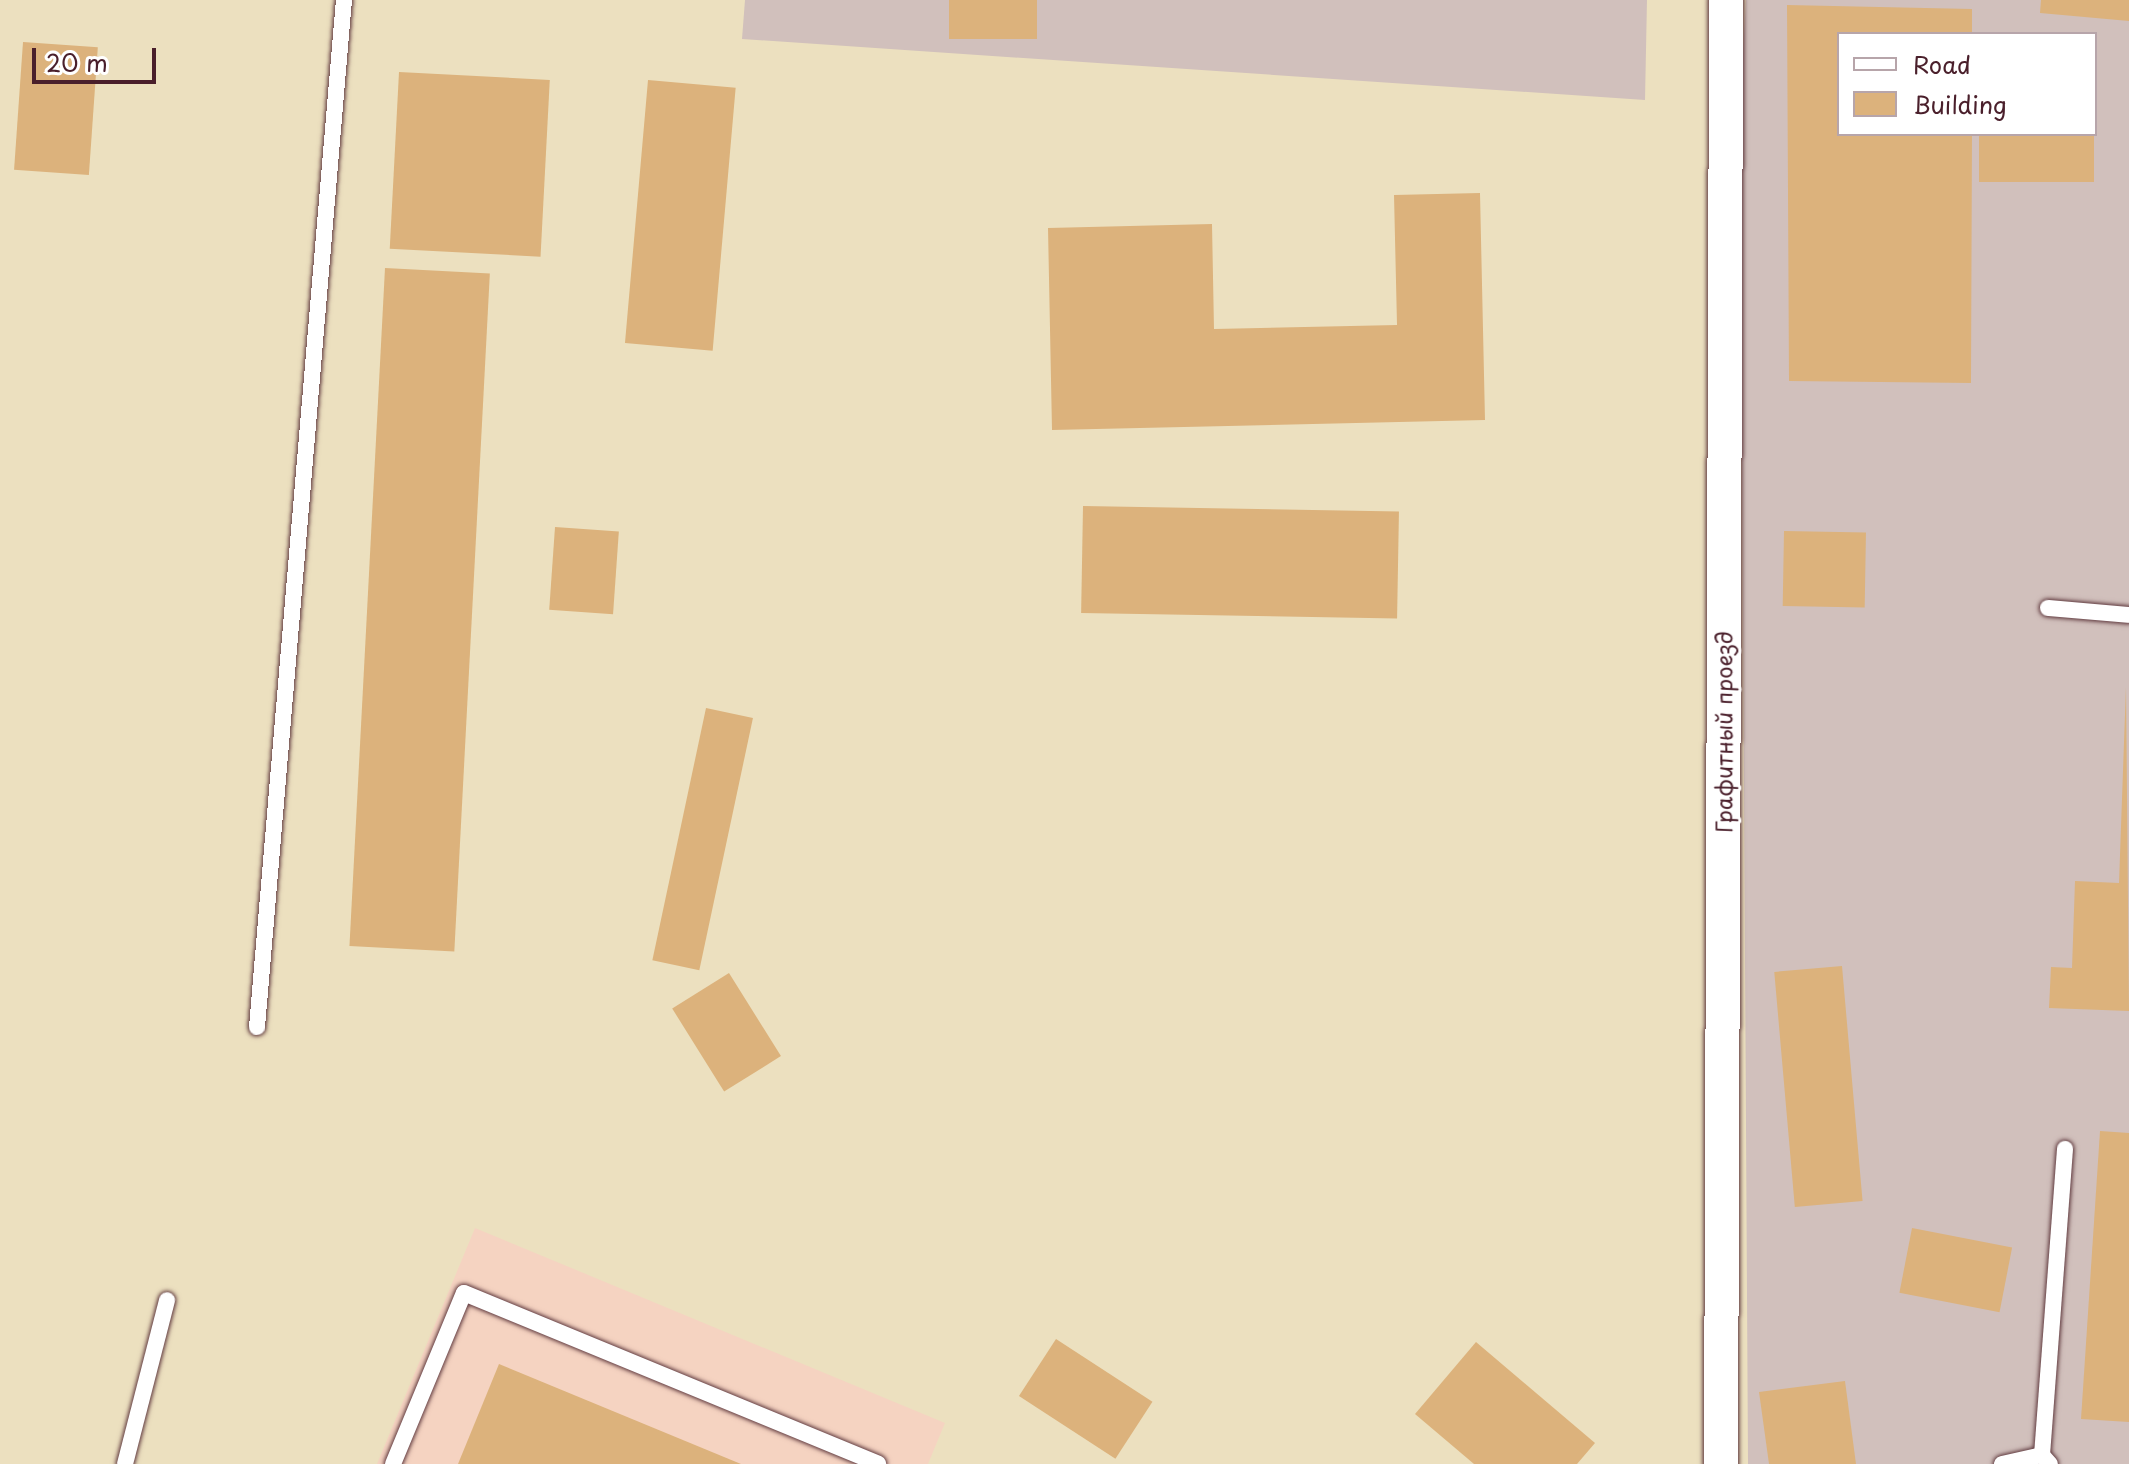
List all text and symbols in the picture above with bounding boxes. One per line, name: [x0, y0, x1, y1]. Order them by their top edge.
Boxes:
scale bar: [36, 32, 160, 82]
legend: [1837, 32, 2097, 136]
text: 20 m: [46, 44, 108, 80]
text: Road: [1913, 46, 1971, 82]
text: Building: [1913, 86, 2007, 122]
street label: Графитный проезд: [1710, 631, 1736, 833]

